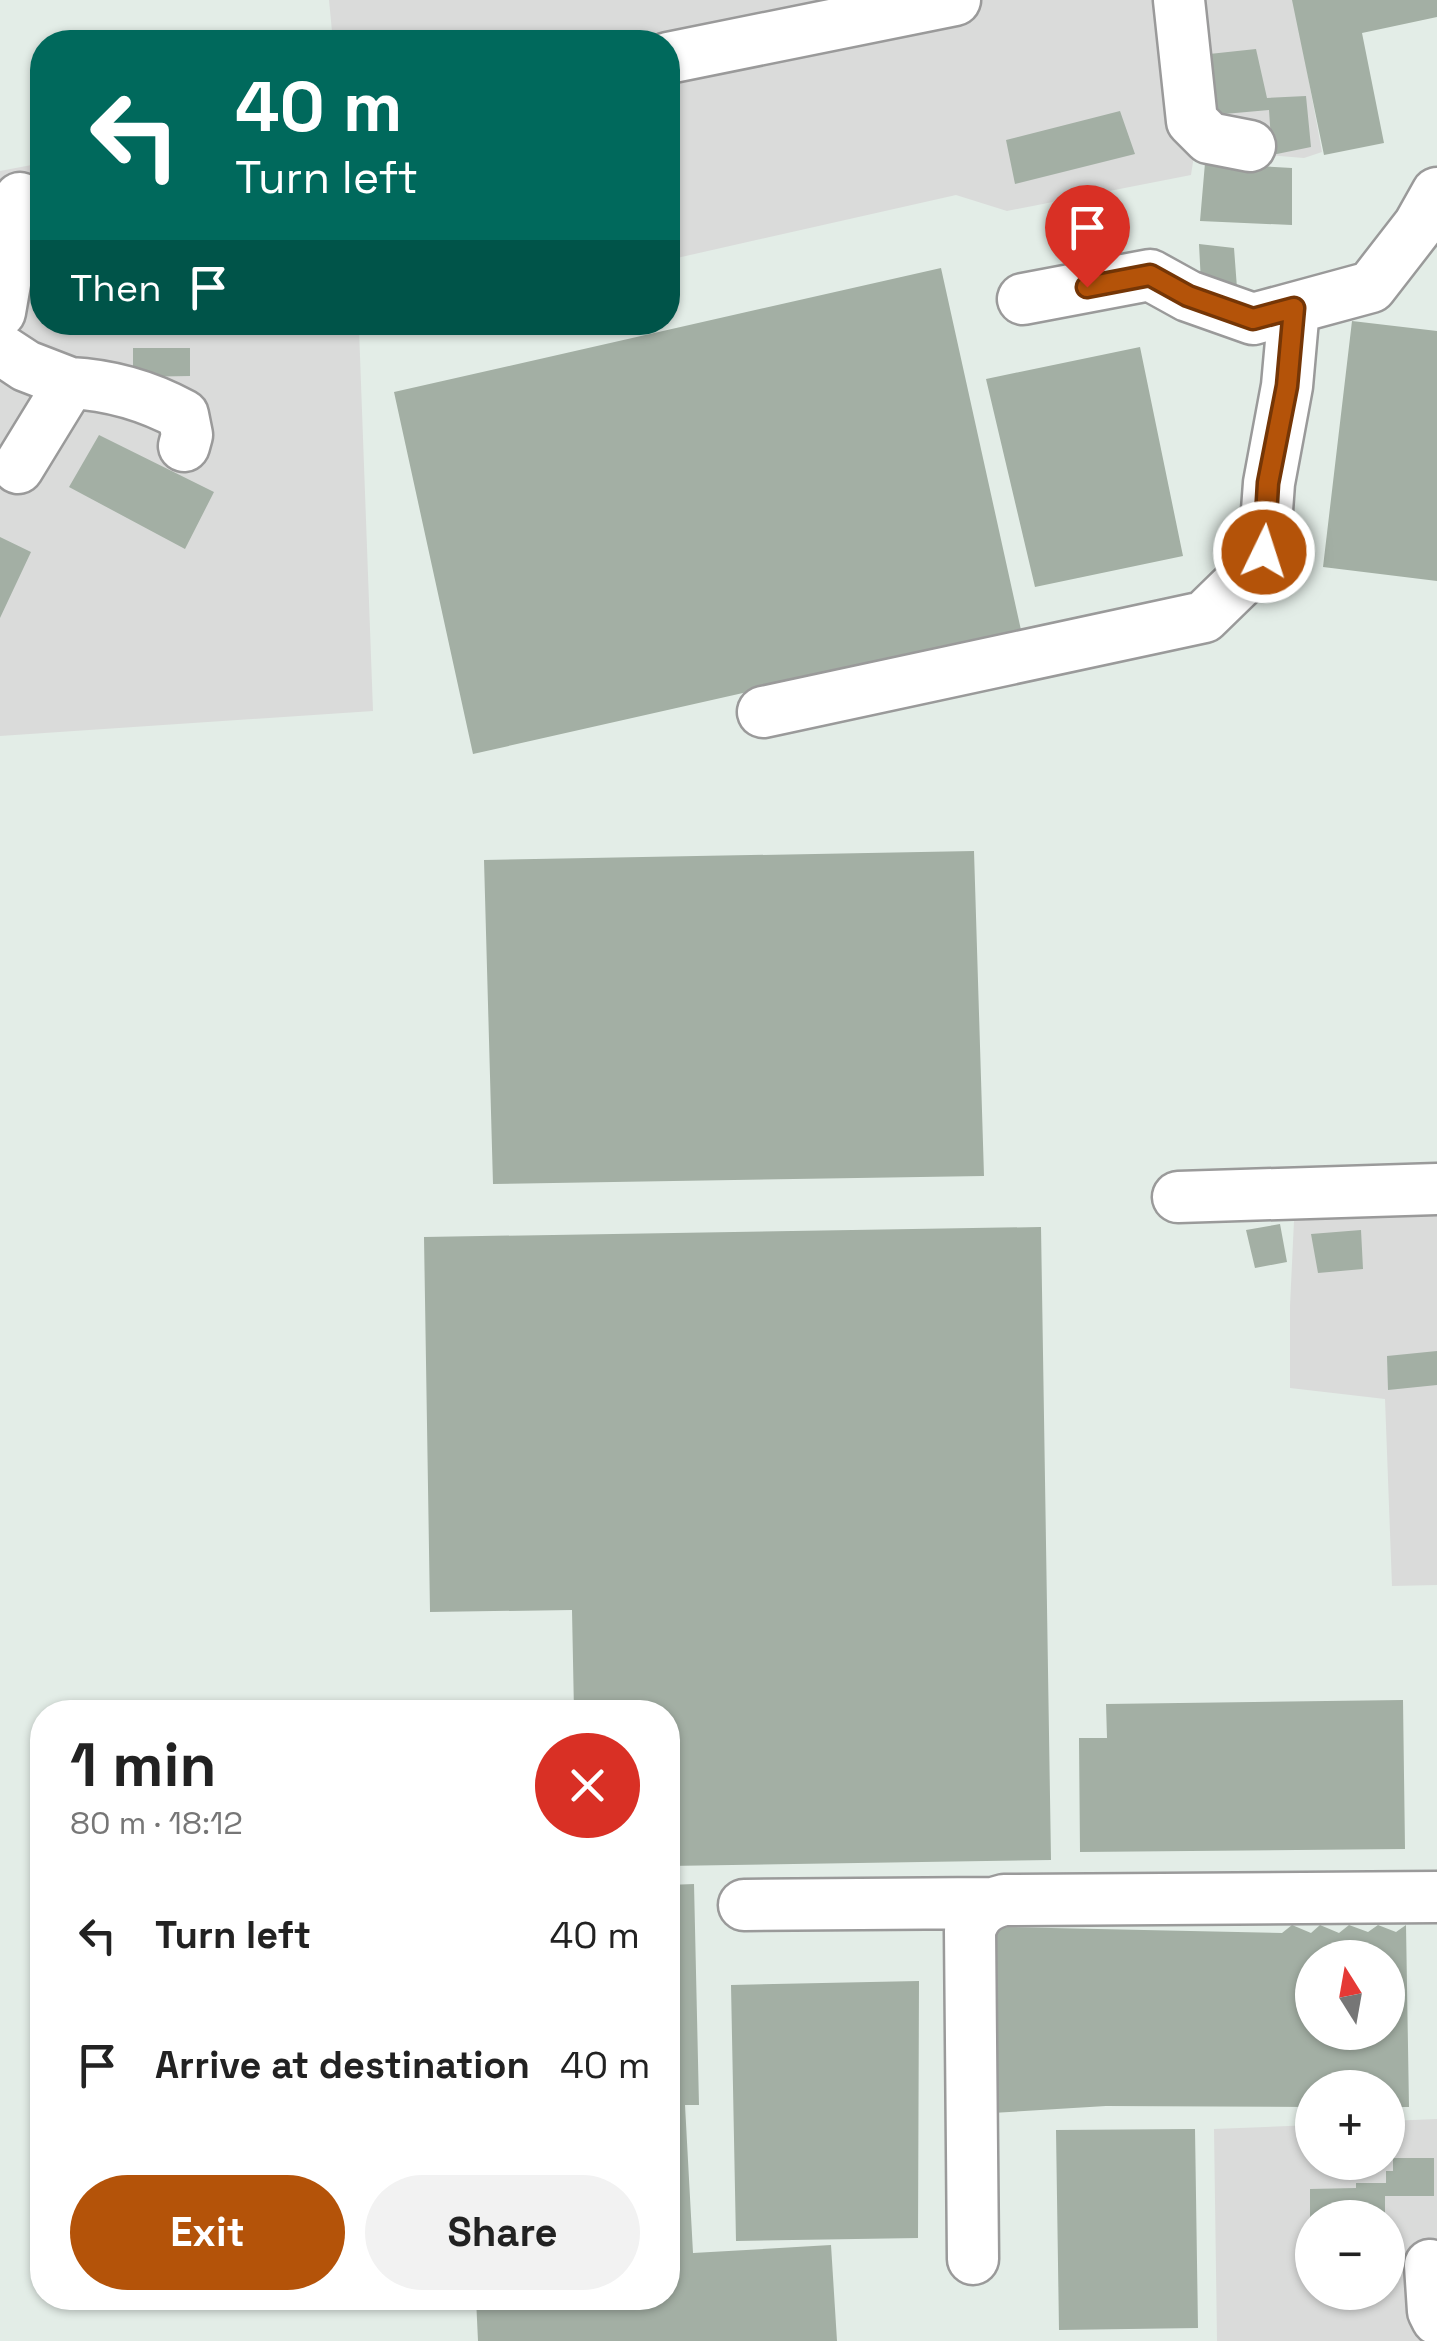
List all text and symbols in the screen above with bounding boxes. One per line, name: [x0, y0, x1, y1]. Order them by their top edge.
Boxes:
text: 40 m: [235, 62, 402, 151]
icon: left: [70, 70, 200, 200]
text: Turn left: [235, 149, 418, 206]
pin: [1045, 185, 1130, 288]
icon: arrive: [1060, 200, 1115, 255]
icon: arrive: [181, 260, 236, 315]
text: Then: [70, 264, 161, 312]
position arrow: [1212, 500, 1316, 604]
text: 1 min: [70, 1727, 217, 1804]
button: close: [535, 1733, 640, 1838]
text: 80 m · 18:12: [70, 1803, 243, 1843]
icon: left: [70, 1908, 125, 1963]
text: Turn left: [155, 1911, 311, 1959]
text: 40 m: [549, 1911, 640, 1959]
north arrow: [1295, 1940, 1405, 2050]
map controls: [1295, 1940, 1405, 2310]
icon: arrive: [70, 2038, 125, 2093]
text: Arrive at destination: [155, 2041, 530, 2089]
text: 40 m: [560, 2041, 651, 2089]
button: +: [1295, 2070, 1405, 2180]
button: Exit: [70, 2175, 345, 2290]
button: Share: [365, 2175, 640, 2290]
button: −: [1295, 2200, 1405, 2310]

